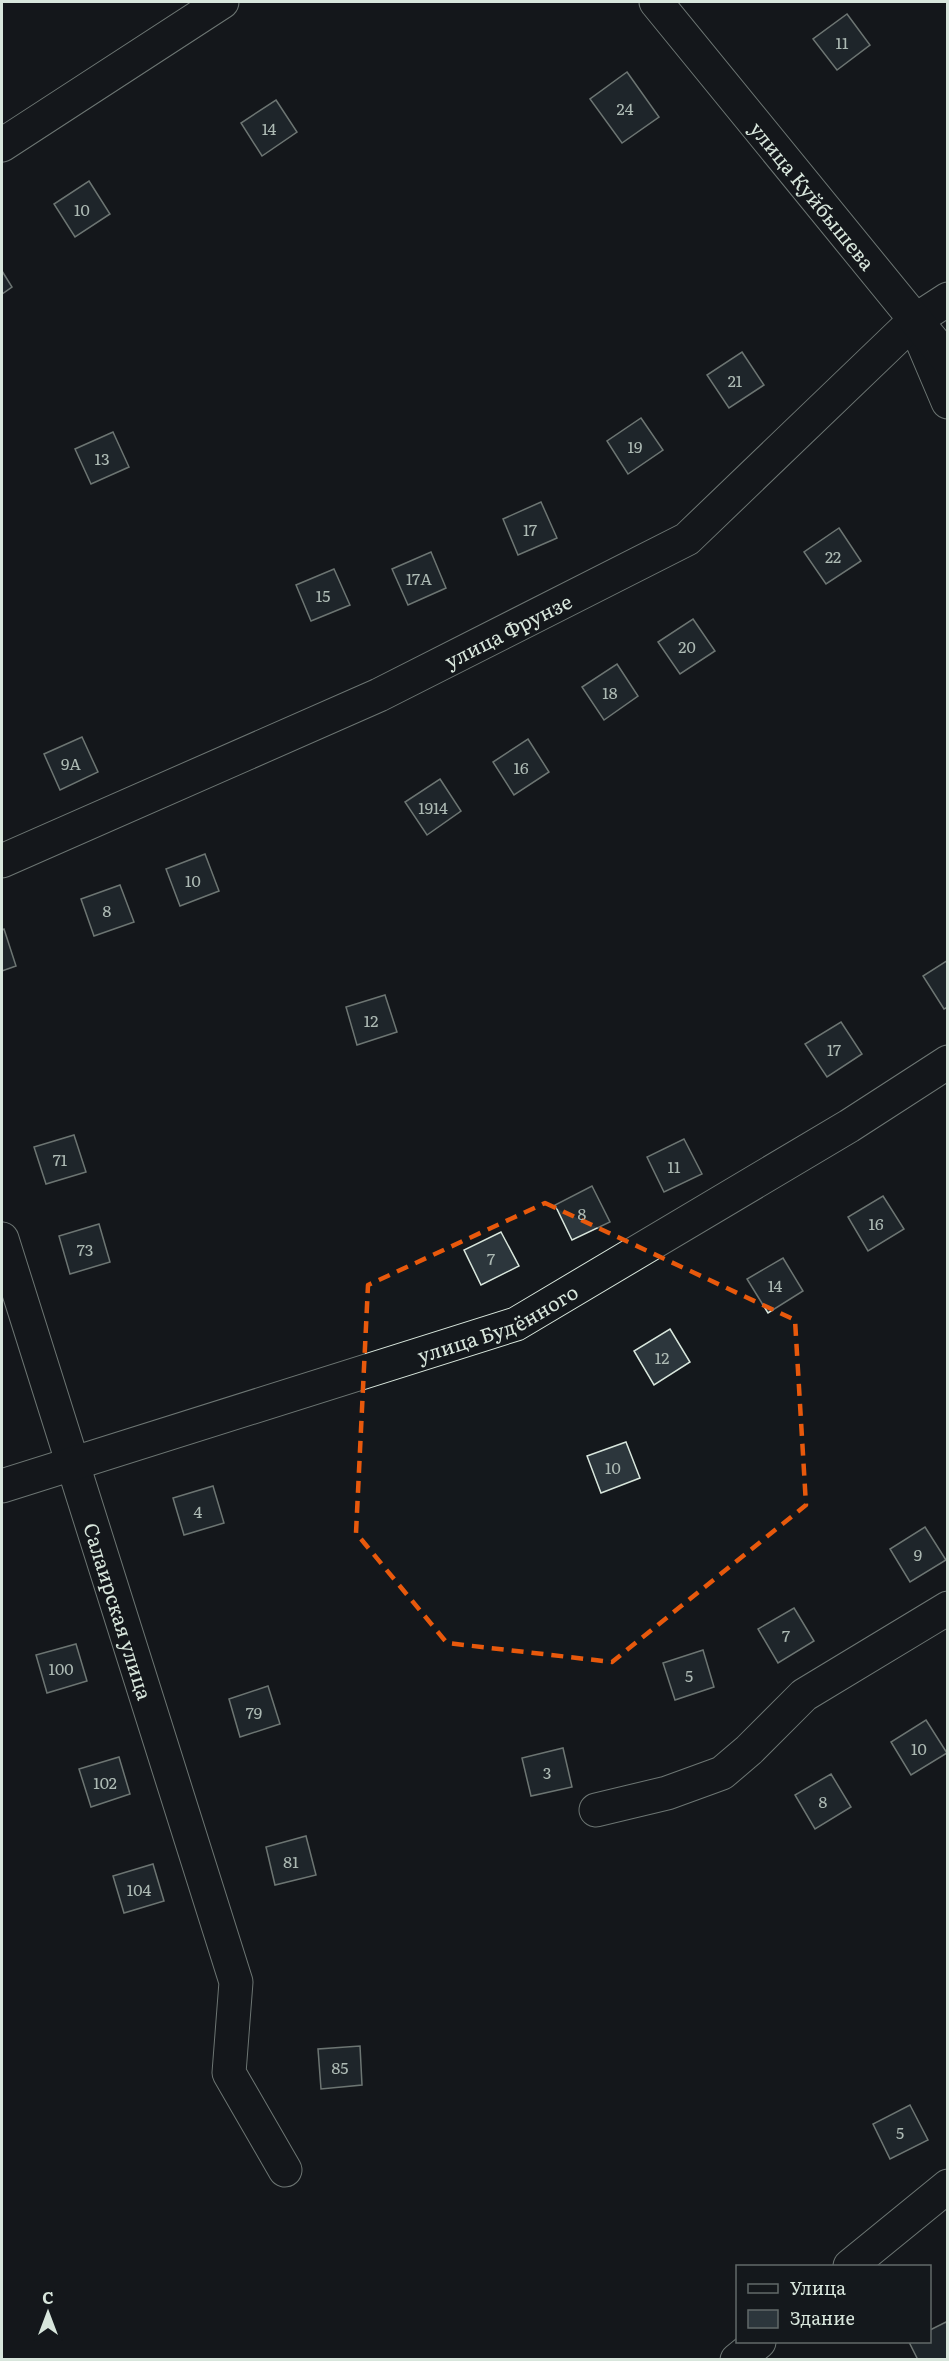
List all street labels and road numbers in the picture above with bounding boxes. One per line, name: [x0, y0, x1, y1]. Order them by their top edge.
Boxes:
street label: улица Куйбышева: [744, 114, 883, 276]
street label: улица Фрунзе: [439, 585, 576, 675]
street label: улица Будённого: [413, 1276, 583, 1369]
street label: Салаирская улица: [77, 1519, 161, 1704]

